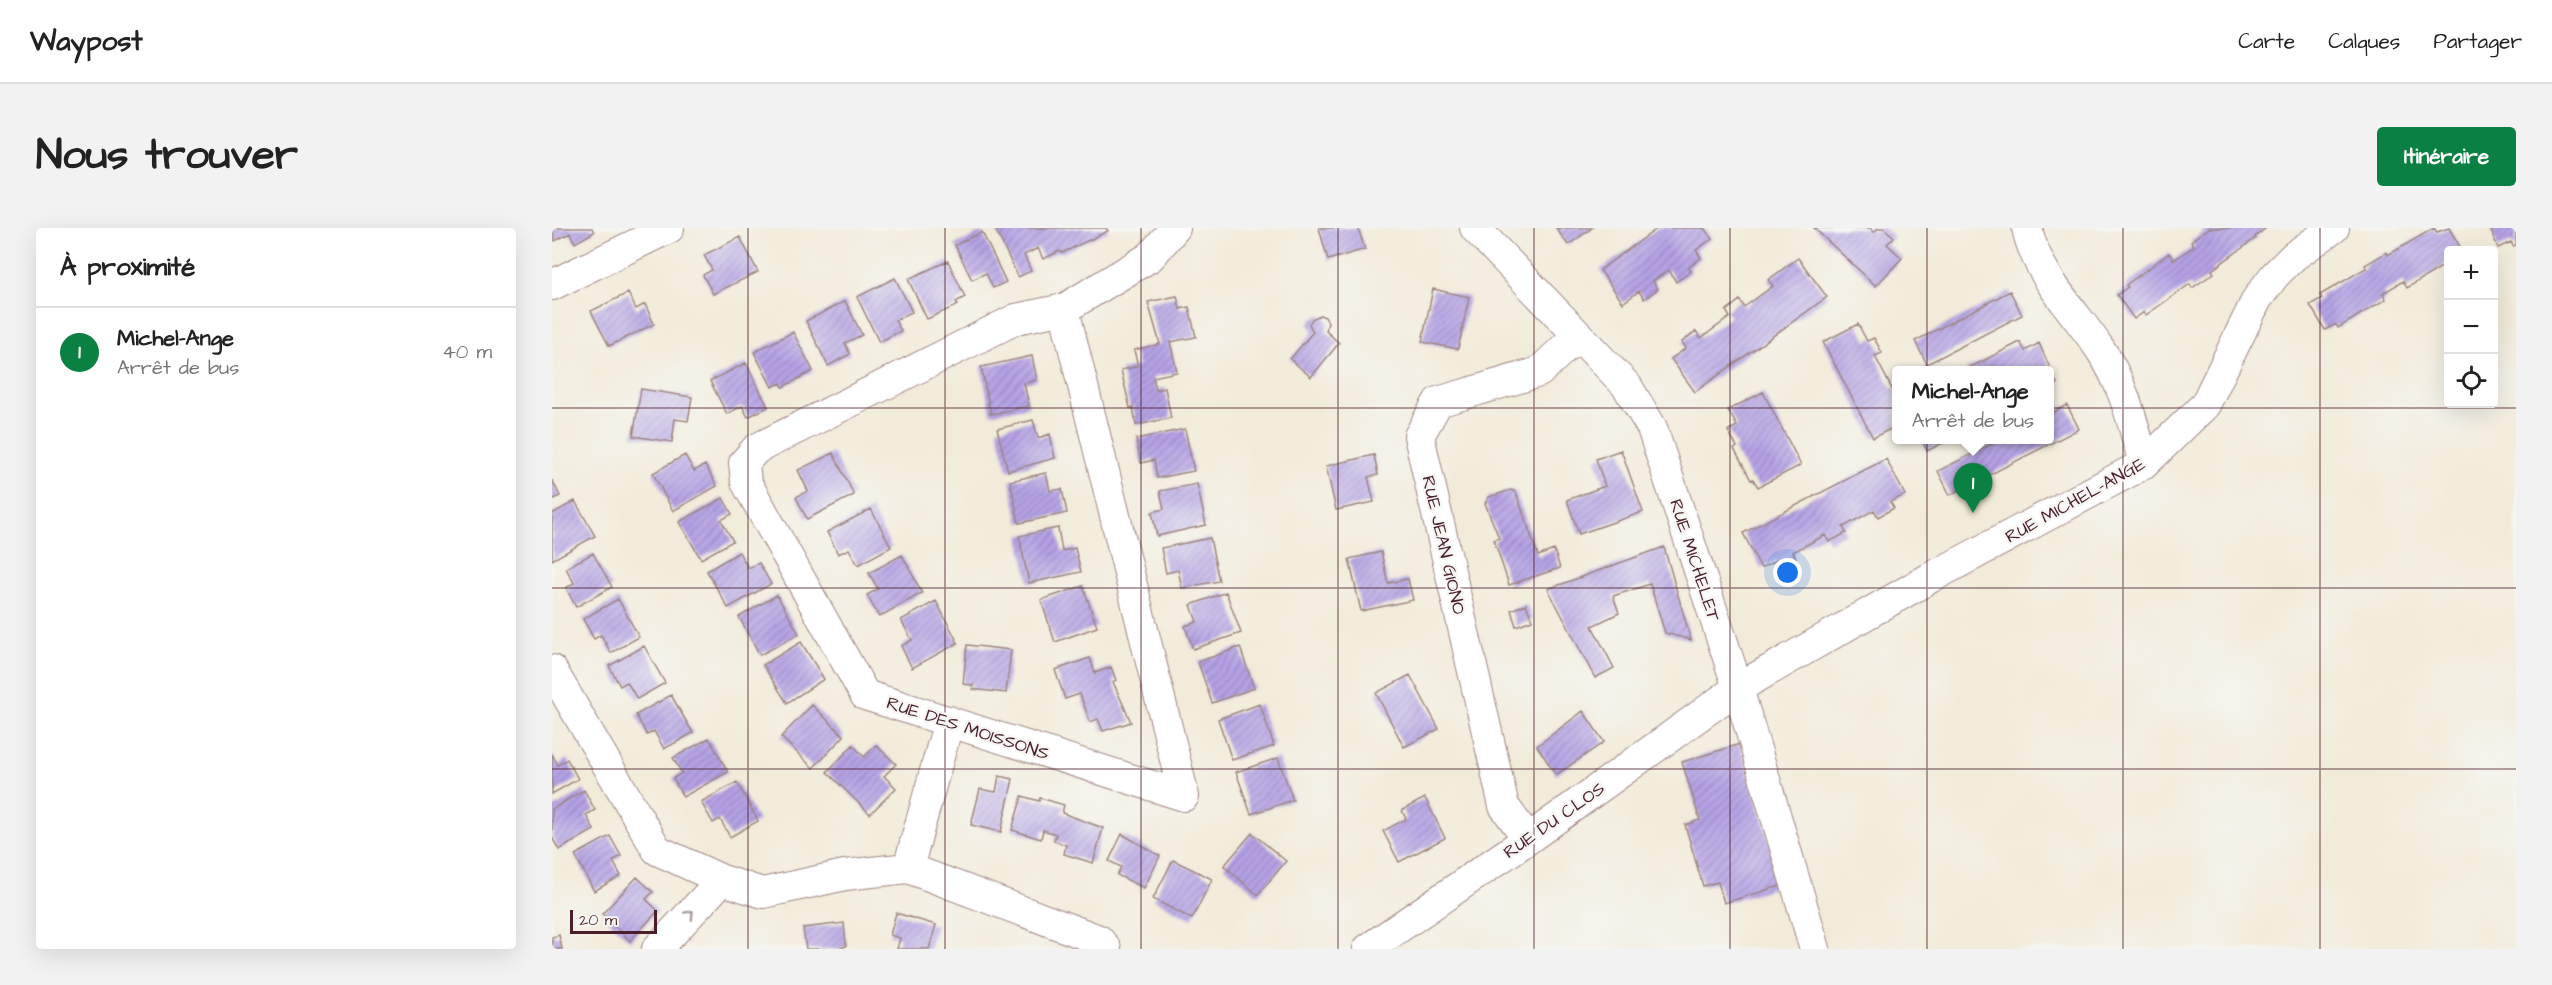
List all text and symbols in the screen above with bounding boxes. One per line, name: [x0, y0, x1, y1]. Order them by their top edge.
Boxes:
text: Waypost: [30, 22, 143, 61]
text: Carte: [2238, 27, 2295, 56]
text: Calques: [2328, 27, 2400, 56]
text: Partager: [2433, 27, 2522, 56]
text: Nous trouver: [36, 127, 298, 185]
button: Itinéraire: [2377, 127, 2516, 186]
map controls: [2444, 246, 2498, 408]
button: +: [2444, 246, 2498, 300]
text: À proximité: [60, 249, 195, 285]
button: −: [2444, 300, 2498, 354]
text: Michel-Ange: [117, 323, 234, 354]
text: 1: [78, 338, 81, 366]
text: 40 m: [442, 338, 492, 366]
text: Arrêt de bus: [117, 354, 239, 382]
button: locate: [2444, 354, 2498, 408]
popup: [1892, 366, 2054, 444]
text: Michel-Ange: [1912, 376, 2029, 407]
text: Arrêt de bus: [1912, 407, 2034, 435]
street label: RUE MICHEL-ANGE: [2001, 451, 2150, 549]
pin: 1: [1954, 464, 1992, 513]
street label: RUE JEAN GIONO: [1415, 473, 1472, 617]
street label: RUE MICHELET: [1663, 496, 1726, 625]
your location: [1773, 558, 1802, 587]
street label: RUE DES MOISSONS: [883, 690, 1052, 767]
street label: RUE DU CLOS: [1499, 776, 1610, 865]
scale bar: [570, 907, 657, 934]
text: 20 m: [579, 909, 617, 931]
one-way arrow: [683, 911, 694, 921]

